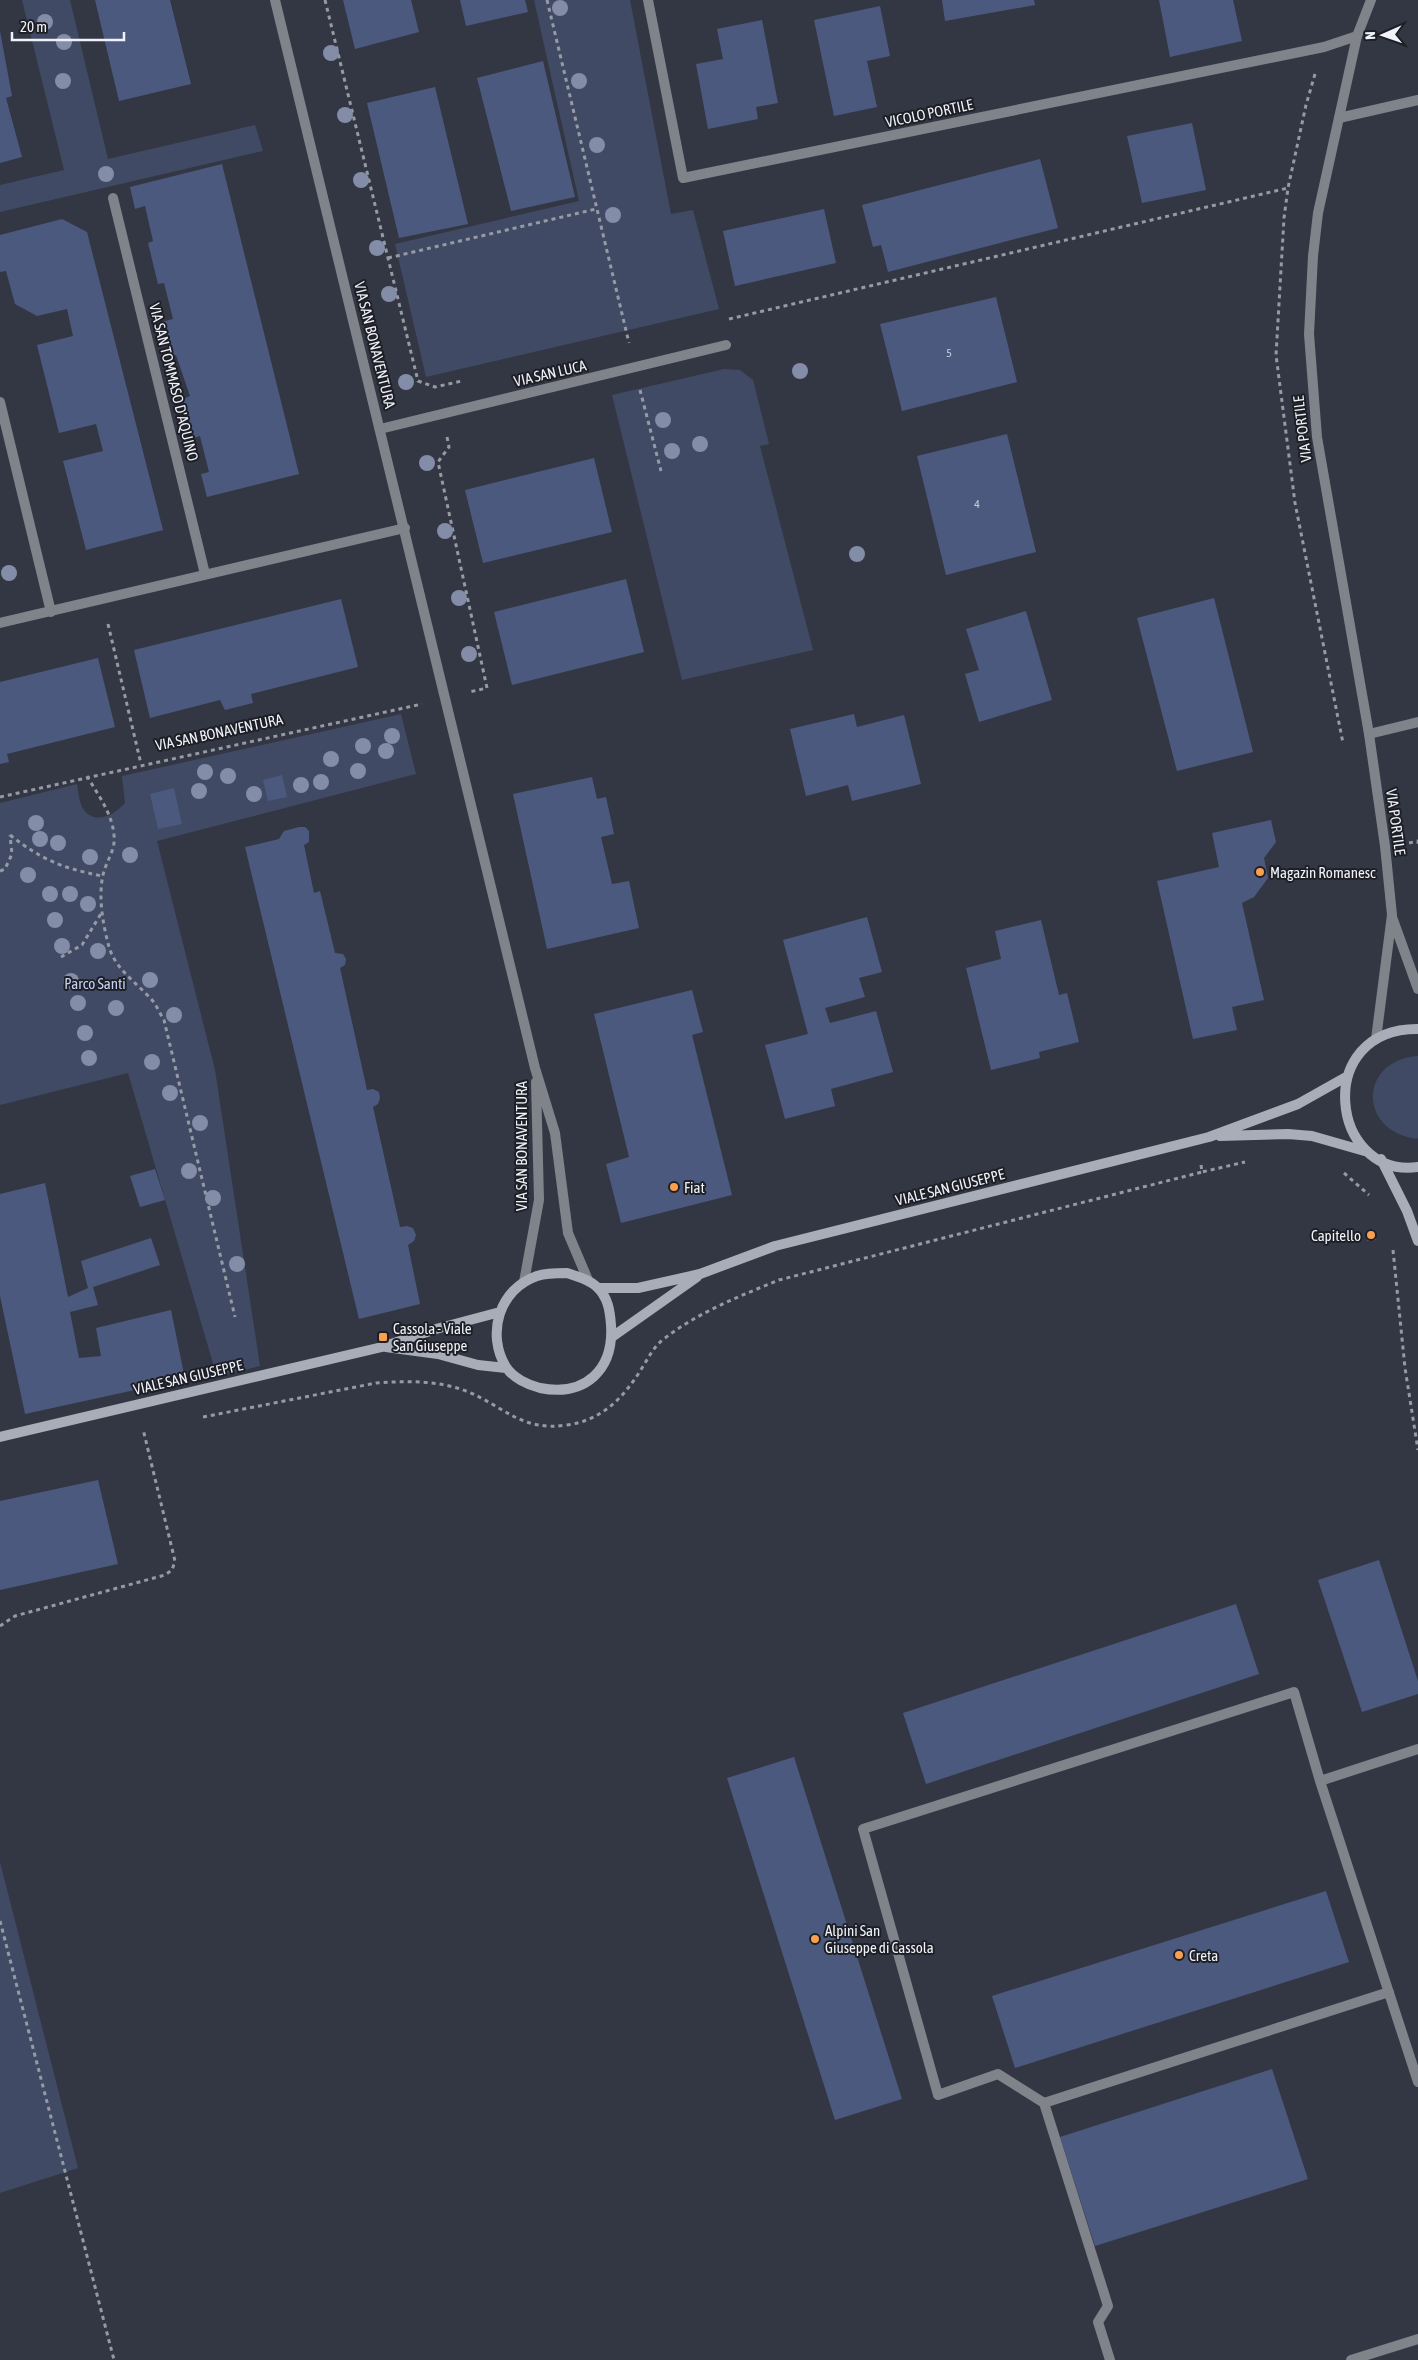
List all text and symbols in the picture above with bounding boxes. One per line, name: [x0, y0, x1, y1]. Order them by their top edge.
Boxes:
scale bar: [12, 10, 125, 42]
north arrow: [1358, 10, 1408, 60]
text: 20 m: [20, 18, 47, 35]
text: N: [1362, 31, 1378, 40]
street label: VICOLO PORTILE: [884, 95, 975, 131]
street label: VIA SAN BONAVENTURA: [351, 280, 399, 411]
street label: VIA SAN TOMMASO D'AQUINO: [146, 301, 202, 463]
house number: 5: [946, 346, 952, 360]
street label: VIA SAN LUCA: [512, 356, 589, 390]
street label: VIA PORTILE: [1289, 394, 1315, 463]
house number: 4: [974, 497, 980, 511]
street label: VIA SAN BONAVENTURA: [154, 710, 285, 754]
street label: VIA PORTILE: [1383, 788, 1409, 857]
place label: Magazin Romanesc: [1270, 864, 1376, 881]
marker: Magazin Romanesc: [1254, 866, 1266, 878]
park label: Parco Santi: [64, 975, 126, 992]
street label: VIA SAN BONAVENTURA: [513, 1080, 530, 1211]
street label: VIALE SAN GIUSEPPE: [894, 1165, 1007, 1209]
place label: Fiat: [684, 1179, 705, 1196]
marker: Fiat: [668, 1181, 680, 1193]
place label: Capitello: [1311, 1227, 1361, 1244]
marker: Capitello: [1365, 1229, 1377, 1241]
place label: Cassola - Viale San Giuseppe: [393, 1320, 472, 1354]
marker: Cassola - Viale San Giuseppe: [377, 1331, 389, 1343]
street label: VIALE SAN GIUSEPPE: [132, 1356, 245, 1398]
place label: Alpini San Giuseppe di Cassola: [825, 1922, 934, 1956]
marker: Alpini San Giuseppe di Cassola: [809, 1933, 821, 1945]
place label: Creta: [1189, 1947, 1218, 1964]
marker: Creta: [1173, 1949, 1185, 1961]

